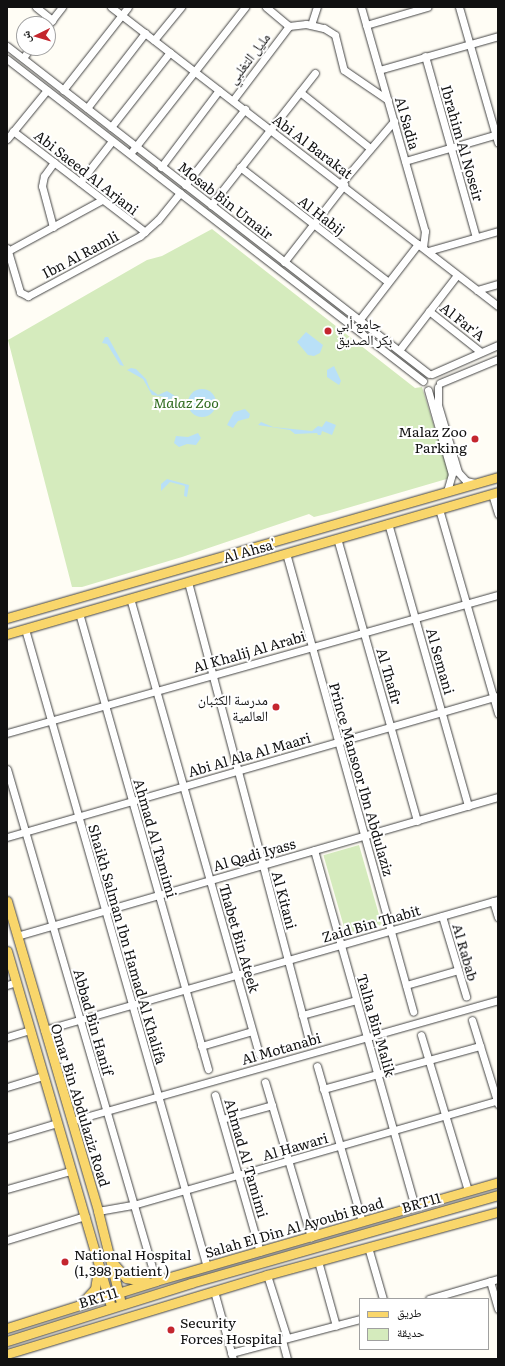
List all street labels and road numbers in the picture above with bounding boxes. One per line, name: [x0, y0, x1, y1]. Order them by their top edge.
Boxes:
street label: مليل التغلبي: [223, 29, 273, 87]
street label: Ibrahim Al Noseir: [438, 83, 488, 203]
street label: Al Sadia: [392, 95, 424, 151]
street label: Abi Al Barakat: [270, 110, 356, 182]
street label: Abi Saeed Al Arjani: [32, 126, 142, 218]
street label: Mosab Bin Umair: [175, 158, 277, 242]
street label: Al Habij: [295, 192, 349, 238]
street label: Ibn Al Ramli: [39, 227, 121, 281]
street label: Al Far'A: [437, 298, 489, 344]
street label: Al Ahsa': [221, 535, 277, 565]
street label: Al Semani: [424, 626, 458, 696]
street label: Al Khalij Al Arabi: [191, 627, 307, 675]
street label: Al Thafir: [374, 646, 406, 706]
street label: Prince Mansoor Ibn Abdulaziz: [326, 680, 398, 878]
street label: Abi Al Ala Al Maari: [186, 728, 312, 780]
street label: Ahmad Al Tamimi: [131, 777, 181, 899]
street label: Shaikh Salman Ibn Hamad Al Khalifa: [86, 822, 170, 1066]
street label: Al Qadi Iyass: [211, 834, 297, 874]
street label: Al Kitani: [269, 869, 301, 931]
street label: Thabet Bin Ateek: [216, 882, 264, 994]
street label: Zaid Bin Thabit: [320, 901, 422, 945]
street label: Al Rabab: [450, 921, 482, 983]
street label: Abbad Bin Hanif: [71, 967, 117, 1077]
street label: Talha Bin Malik: [354, 972, 400, 1078]
street label: Omar Bin Abdulaziz Road: [48, 1021, 114, 1189]
street label: Al Motanabi: [239, 1029, 323, 1067]
street label: Ahmad Al Tamimi: [222, 1097, 272, 1219]
street label: Al Hawari: [260, 1129, 330, 1163]
street label: BRT11: [399, 1188, 443, 1216]
street label: Salah El Din Al Ayoubi Road: [203, 1193, 385, 1261]
street label: BRT11: [76, 1283, 120, 1311]

